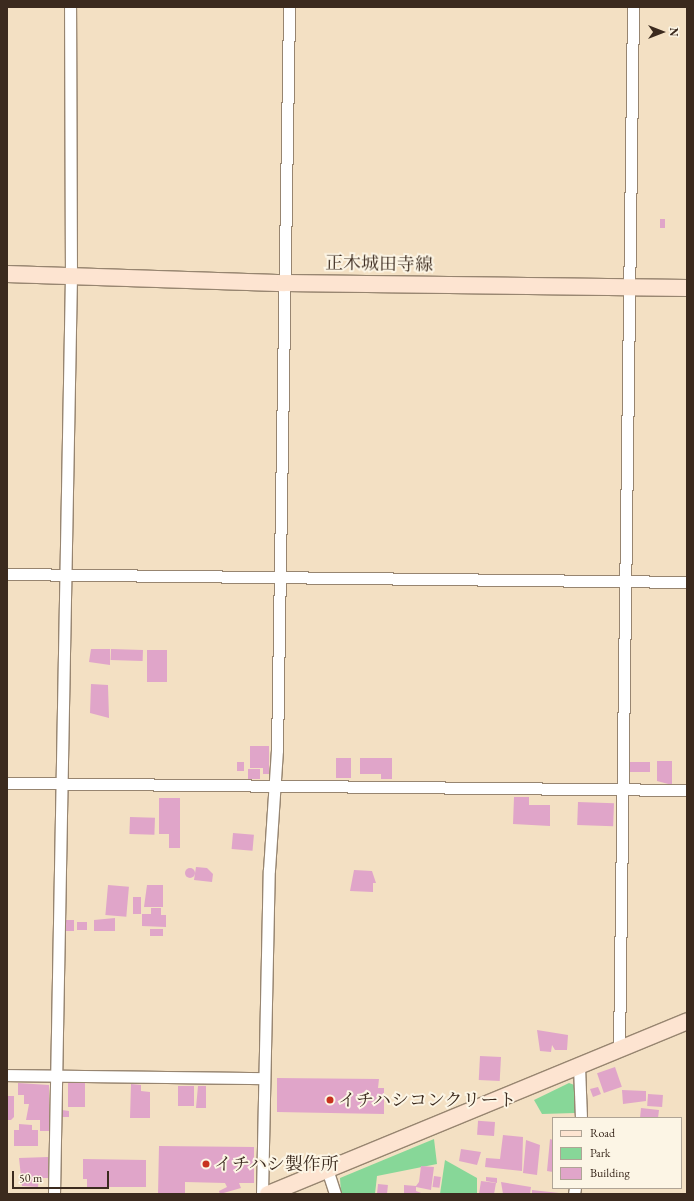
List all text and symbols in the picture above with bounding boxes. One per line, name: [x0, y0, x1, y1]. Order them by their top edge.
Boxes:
north arrow: [642, 12, 682, 52]
text: N: [667, 28, 681, 36]
street label: 正木城田寺線: [325, 252, 433, 276]
place label: イチハシコンクリート: [338, 1089, 518, 1111]
marker: イチハシコンクリート: [325, 1095, 335, 1105]
legend: [552, 1117, 682, 1189]
text: Road: [590, 1125, 615, 1141]
text: Park: [590, 1145, 610, 1161]
place label: イチハシ製作所: [214, 1153, 340, 1175]
marker: イチハシ製作所: [201, 1159, 211, 1169]
scale bar: [14, 1163, 111, 1189]
text: Building: [590, 1165, 630, 1181]
text: 50 m: [19, 1170, 42, 1186]

